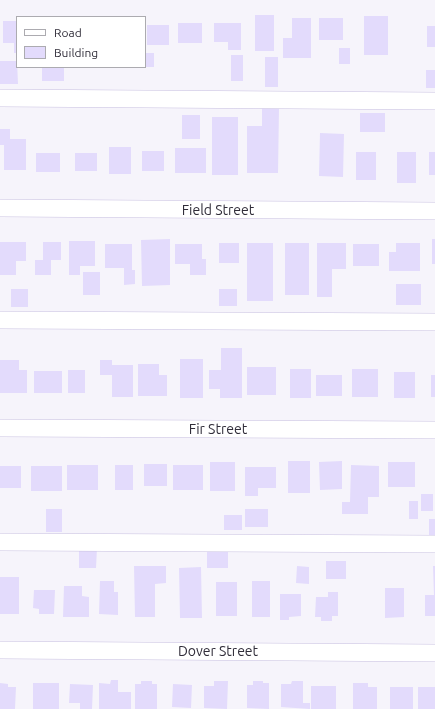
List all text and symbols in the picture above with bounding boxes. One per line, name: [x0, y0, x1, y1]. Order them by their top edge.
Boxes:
legend: [16, 16, 146, 68]
text: Road: [54, 26, 82, 39]
text: Building: [54, 46, 98, 59]
street label: Field Street: [182, 202, 254, 218]
street label: Fir Street: [189, 421, 247, 437]
street label: Dover Street: [178, 643, 258, 659]

